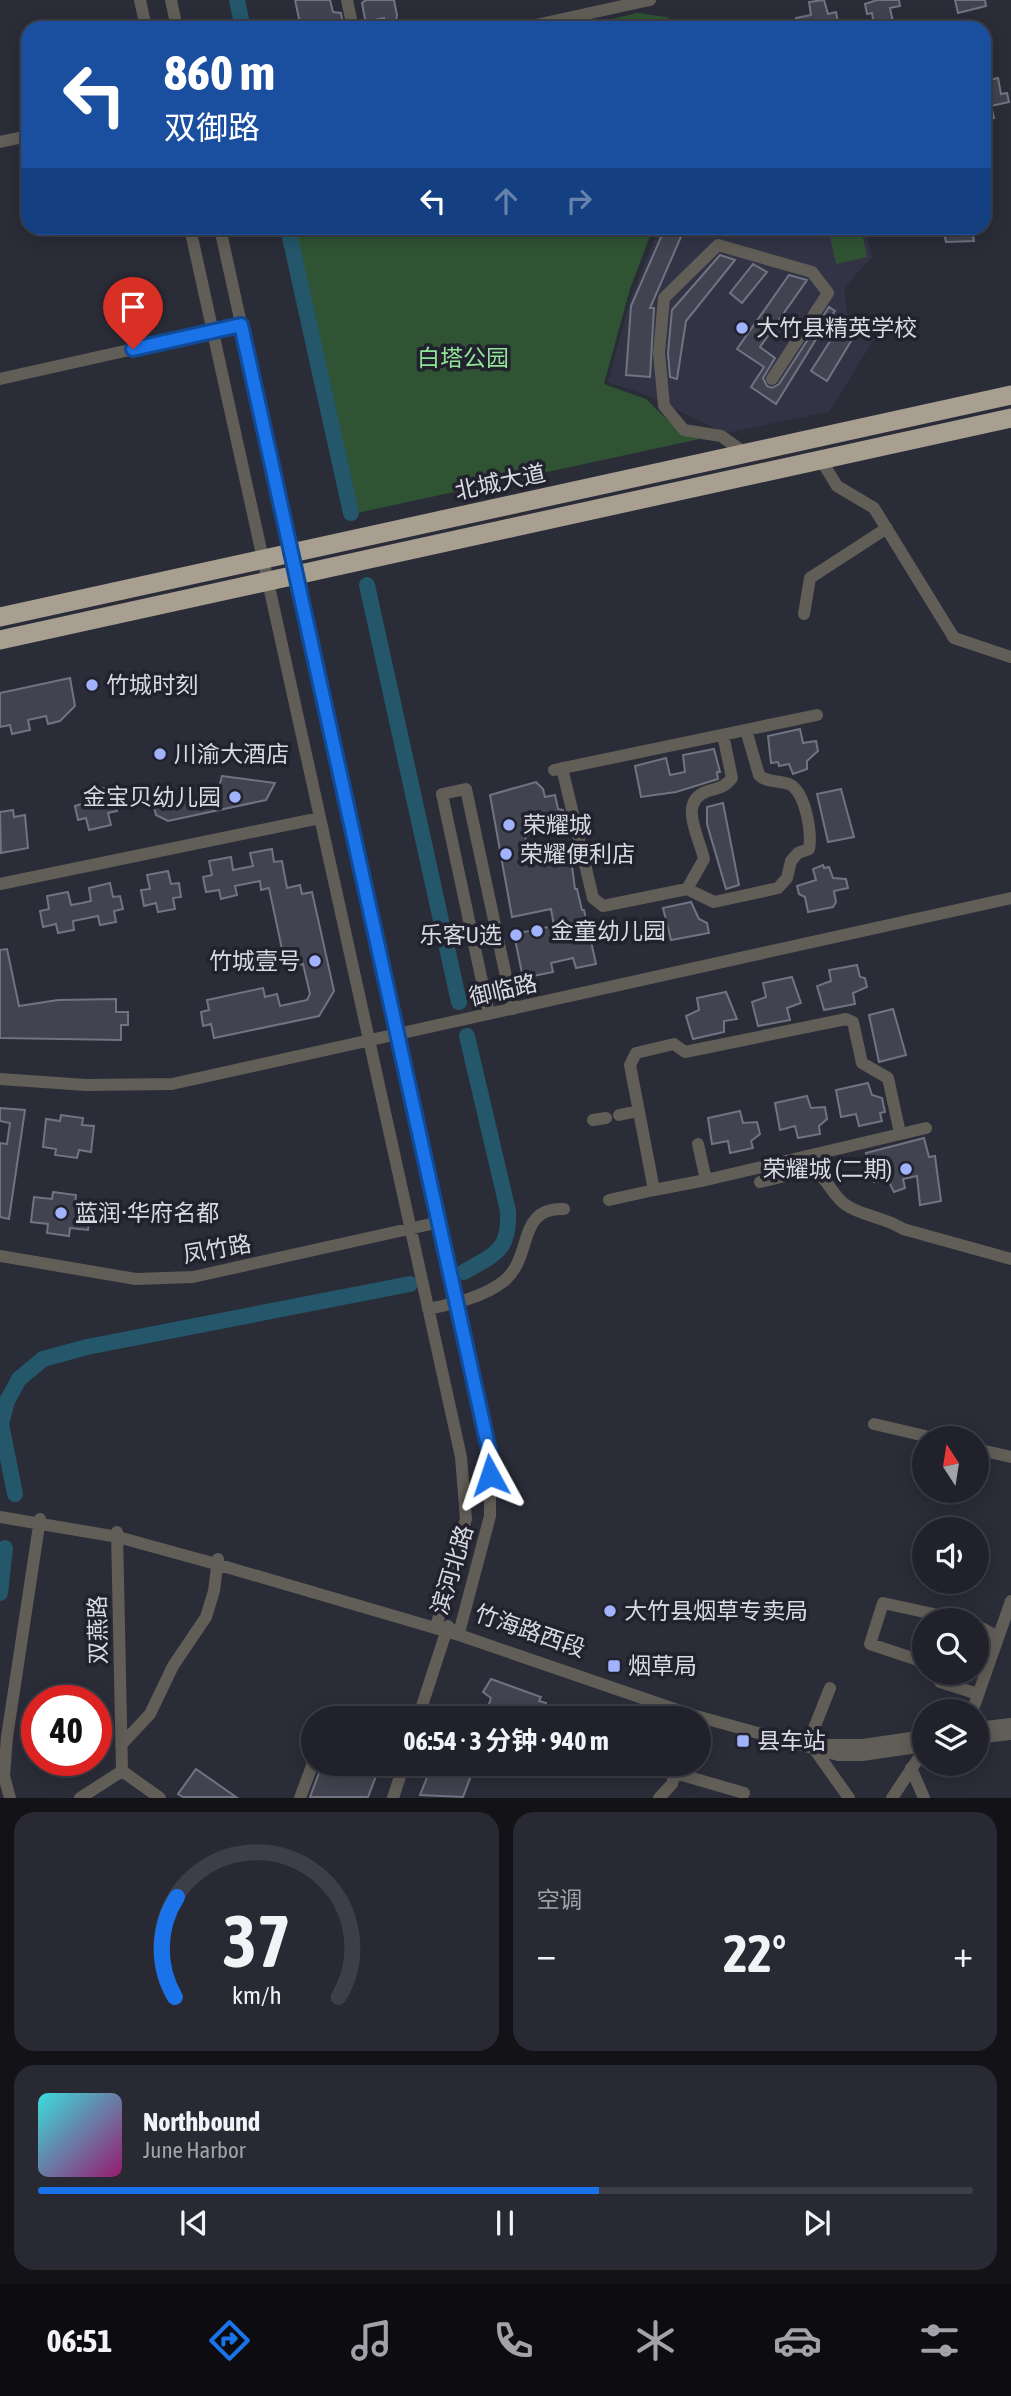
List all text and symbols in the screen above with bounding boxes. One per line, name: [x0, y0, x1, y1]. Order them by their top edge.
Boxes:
text: 860 m: [164, 44, 275, 100]
icon: left: [49, 49, 140, 140]
text: 双御路: [164, 109, 260, 146]
icon: left: [414, 182, 452, 220]
icon: ahead: [487, 182, 525, 220]
icon: right: [560, 182, 598, 220]
pin: [103, 277, 163, 349]
icon: arrive: [114, 288, 152, 326]
place label: 大竹县精英学校: [756, 315, 917, 341]
marker: 大竹县精英学校: [734, 320, 750, 336]
park label: 白塔公园: [417, 345, 509, 371]
street label: 北城大道: [452, 460, 548, 504]
place label: 竹城时刻: [106, 672, 198, 698]
marker: 竹城时刻: [84, 677, 100, 693]
place label: 川渝大酒店: [174, 741, 289, 767]
marker: 川渝大酒店: [152, 746, 168, 762]
place label: 金宝贝幼儿园: [83, 784, 221, 810]
marker: 金宝贝幼儿园: [227, 789, 243, 805]
place label: 荣耀城: [523, 812, 592, 838]
marker: 荣耀城: [501, 817, 517, 833]
place label: 荣耀便利店: [520, 841, 635, 867]
marker: 荣耀便利店: [498, 846, 514, 862]
place label: 金童幼儿园: [551, 918, 666, 944]
place label: 乐客U选: [419, 922, 502, 948]
marker: 金童幼儿园: [529, 923, 545, 939]
marker: 乐客U选: [508, 927, 524, 943]
place label: 竹城壹号: [209, 948, 301, 974]
marker: 竹城壹号: [307, 953, 323, 969]
street label: 御临路: [466, 970, 540, 1010]
place label: 荣耀城 (二期): [763, 1156, 892, 1182]
marker: 荣耀城 (二期): [898, 1161, 914, 1177]
place label: 蓝润•华府名都: [75, 1200, 219, 1226]
marker: 蓝润•华府名都: [53, 1205, 69, 1221]
street label: 凤竹路: [181, 1230, 253, 1268]
north arrow: [912, 1426, 989, 1503]
map controls: [912, 1426, 989, 1776]
position arrow: [453, 1438, 527, 1512]
button: sound: [912, 1517, 989, 1594]
street label: 滨河北路: [426, 1522, 478, 1618]
street label: 双燕路: [84, 1595, 112, 1665]
place label: 大竹县烟草专卖局: [624, 1598, 808, 1624]
street label: 竹海路西段: [471, 1600, 589, 1662]
marker: 大竹县烟草专卖局: [602, 1603, 618, 1619]
button: search: [912, 1608, 989, 1685]
place label: 烟草局: [628, 1653, 697, 1679]
marker: 烟草局: [606, 1658, 622, 1674]
speed limit sign: 40: [21, 1685, 112, 1776]
button: layers: [912, 1699, 989, 1776]
text: 06:54 · 3 分钟 · 940 m: [403, 1726, 609, 1756]
place label: 县车站: [757, 1728, 826, 1754]
marker: 县车站: [735, 1733, 751, 1749]
text: 空调: [537, 1887, 583, 1913]
text: 37: [222, 1900, 290, 1983]
text: 22°: [723, 1923, 786, 1983]
text: −: [537, 1932, 556, 1975]
text: +: [953, 1932, 973, 1975]
text: km/h: [231, 1981, 281, 2009]
text: Northbound: [143, 2107, 260, 2137]
text: June Harbor: [143, 2137, 246, 2163]
icon: previous: [175, 2204, 213, 2242]
icon: pause: [486, 2204, 524, 2242]
icon: next: [798, 2204, 836, 2242]
icon: directions: [205, 2316, 254, 2365]
icon: music: [347, 2316, 396, 2365]
icon: phone: [489, 2316, 538, 2365]
icon: climate: [631, 2316, 680, 2365]
icon: car: [773, 2316, 822, 2365]
icon: filters: [915, 2316, 964, 2365]
text: 06:51: [47, 2322, 112, 2359]

